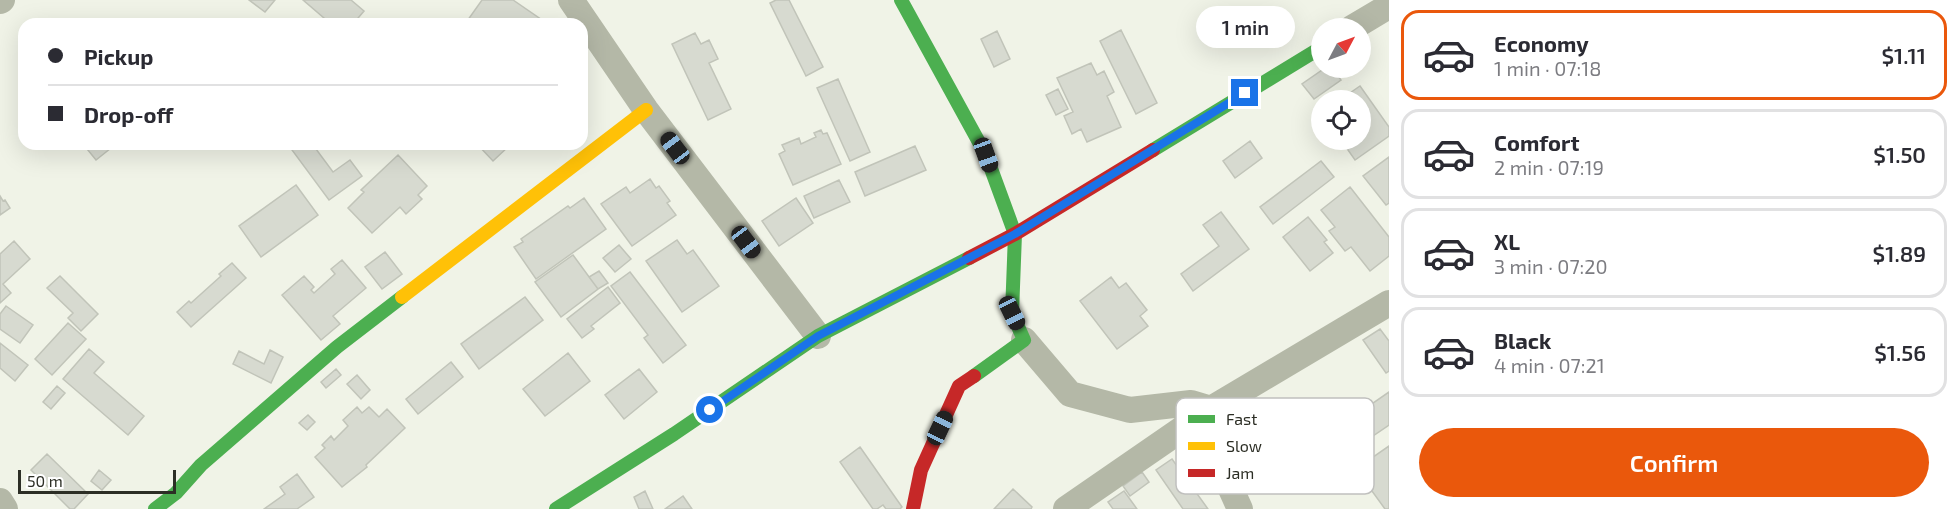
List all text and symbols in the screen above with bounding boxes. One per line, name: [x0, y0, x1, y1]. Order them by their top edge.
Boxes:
callout: 1 min: [1196, 6, 1294, 48]
text: 1 min: [1222, 15, 1269, 39]
north arrow: [1311, 18, 1371, 78]
map controls: [1311, 18, 1371, 150]
icon: car: [1422, 28, 1476, 82]
text: Economy: [1494, 30, 1589, 56]
text: $1.11: [1882, 42, 1926, 68]
text: Pickup: [84, 43, 153, 69]
text: 1 min · 07:18: [1494, 56, 1601, 80]
route end: [1231, 79, 1258, 106]
button: locate: [1311, 90, 1371, 150]
text: Drop-off: [84, 101, 173, 127]
icon: car: [1422, 127, 1476, 181]
car: [657, 128, 693, 168]
text: Comfort: [1494, 129, 1579, 155]
car: [971, 135, 1001, 175]
text: $1.50: [1873, 141, 1926, 167]
text: 2 min · 07:19: [1494, 155, 1604, 179]
car: [728, 222, 764, 262]
icon: car: [1422, 226, 1476, 280]
text: XL: [1494, 228, 1520, 254]
text: $1.89: [1873, 240, 1926, 266]
text: 3 min · 07:20: [1494, 254, 1608, 278]
car: [996, 293, 1028, 333]
icon: car: [1422, 325, 1476, 379]
text: Black: [1494, 327, 1551, 353]
text: $1.56: [1874, 339, 1926, 365]
text: 4 min · 07:21: [1494, 353, 1605, 377]
route start: [696, 396, 723, 423]
legend: [1176, 398, 1374, 494]
car: [924, 408, 956, 448]
text: Fast: [1226, 409, 1257, 428]
button: Confirm: [1419, 428, 1929, 497]
text: Slow: [1226, 436, 1262, 455]
text: Jam: [1226, 463, 1254, 482]
scale bar: [18, 467, 176, 494]
text: 50 m: [27, 471, 63, 490]

